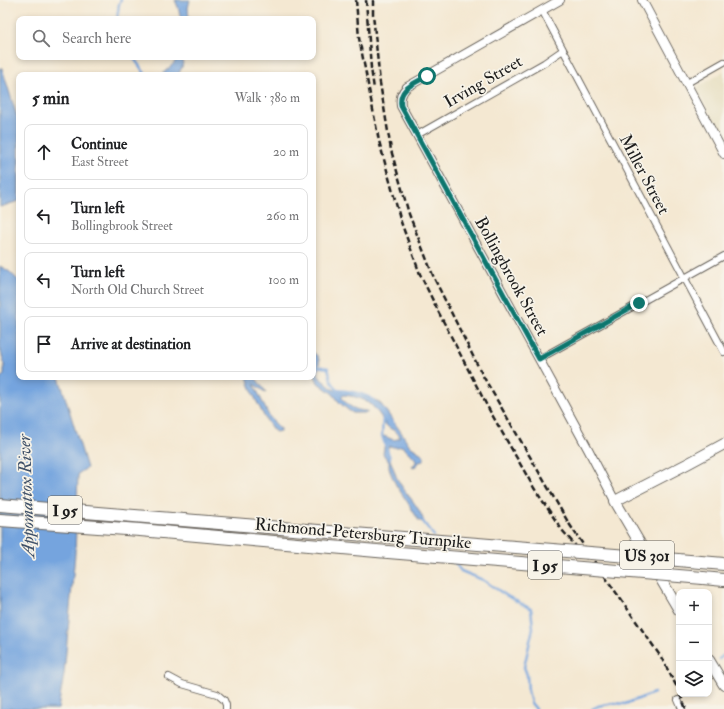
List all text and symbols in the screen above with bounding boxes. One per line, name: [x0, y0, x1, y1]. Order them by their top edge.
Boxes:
search box: [16, 16, 316, 60]
icon: search: [30, 27, 52, 49]
text: Search here: [62, 29, 131, 48]
street label: Irving Street: [440, 50, 527, 112]
route start: [418, 67, 436, 85]
text: 5 min: [32, 88, 70, 109]
text: Walk · 380 m: [234, 90, 300, 106]
street label: Miller Street: [615, 131, 675, 218]
text: Continue: [71, 135, 127, 154]
icon: ahead: [33, 141, 55, 163]
text: 20 m: [273, 144, 299, 160]
text: East Street: [71, 154, 128, 170]
text: Turn left: [71, 199, 125, 218]
icon: left: [33, 205, 55, 227]
text: 260 m: [266, 208, 299, 224]
street label: Bollingbrook Street: [470, 213, 553, 340]
text: Bollingbrook Street: [71, 218, 173, 234]
text: Turn left: [71, 263, 125, 282]
icon: left: [33, 269, 55, 291]
text: 100 m: [268, 272, 299, 288]
text: North Old Church Street: [71, 282, 204, 298]
route end: [630, 294, 648, 312]
icon: arrive: [33, 333, 55, 355]
text: Arrive at destination: [71, 335, 191, 354]
water label: Appomattox River: [13, 433, 40, 560]
road number: I 95: [48, 496, 82, 524]
street label: Richmond-Petersburg Turnpike: [254, 514, 472, 554]
road number: US 301: [620, 541, 674, 569]
road number: I 95: [528, 551, 562, 579]
map controls: [676, 589, 712, 697]
button: +: [676, 589, 712, 625]
button: −: [676, 625, 712, 661]
button: layers: [676, 661, 712, 697]

